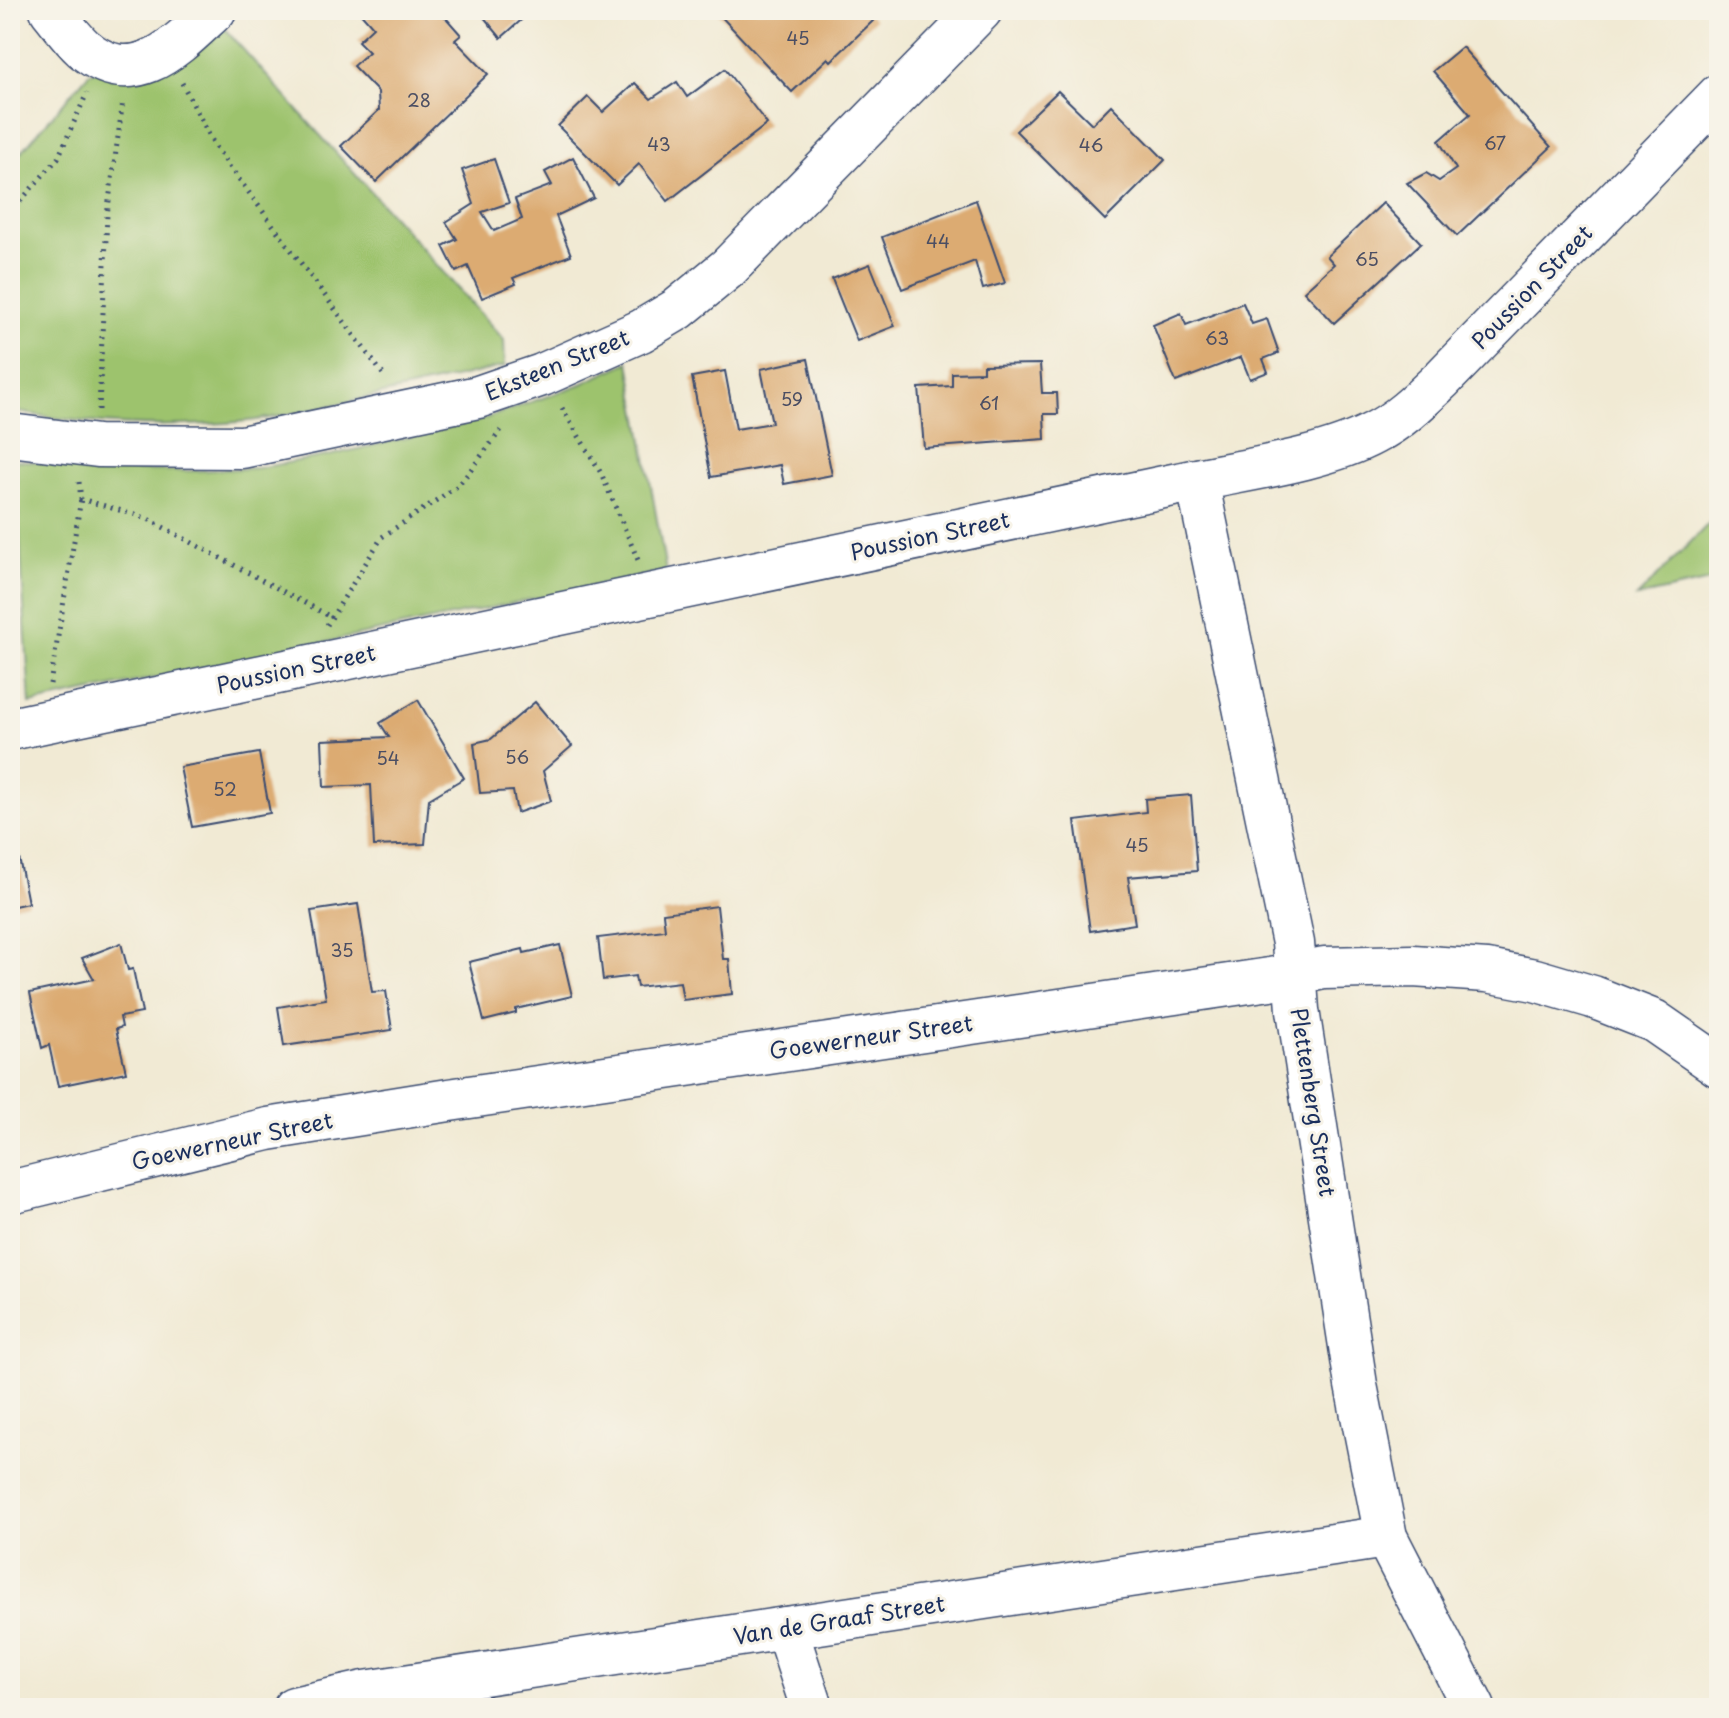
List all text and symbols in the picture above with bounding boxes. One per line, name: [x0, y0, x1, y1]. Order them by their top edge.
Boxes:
house number: 45: [787, 24, 810, 51]
house number: 28: [407, 86, 431, 113]
house number: 67: [1484, 129, 1506, 156]
house number: 43: [647, 130, 671, 157]
house number: 46: [1079, 131, 1103, 158]
street label: Poussion Street: [1463, 216, 1599, 356]
house number: 44: [926, 227, 950, 254]
house number: 65: [1355, 245, 1379, 272]
street label: Eksteen Street: [479, 320, 634, 408]
house number: 63: [1205, 324, 1229, 351]
house number: 59: [781, 385, 803, 412]
house number: 61: [979, 389, 999, 416]
street label: Poussion Street: [847, 502, 1012, 568]
street label: Poussion Street: [213, 635, 378, 701]
house number: 56: [505, 743, 529, 770]
house number: 54: [376, 744, 400, 771]
house number: 52: [213, 775, 237, 802]
house number: 45: [1126, 831, 1149, 858]
house number: 35: [330, 936, 354, 963]
street label: Goewerneur Street: [767, 1005, 975, 1066]
street label: Plettenberg Street: [1283, 1005, 1346, 1199]
street label: Goewerneur Street: [128, 1102, 335, 1177]
street label: Van de Graaf Street: [731, 1585, 947, 1652]

